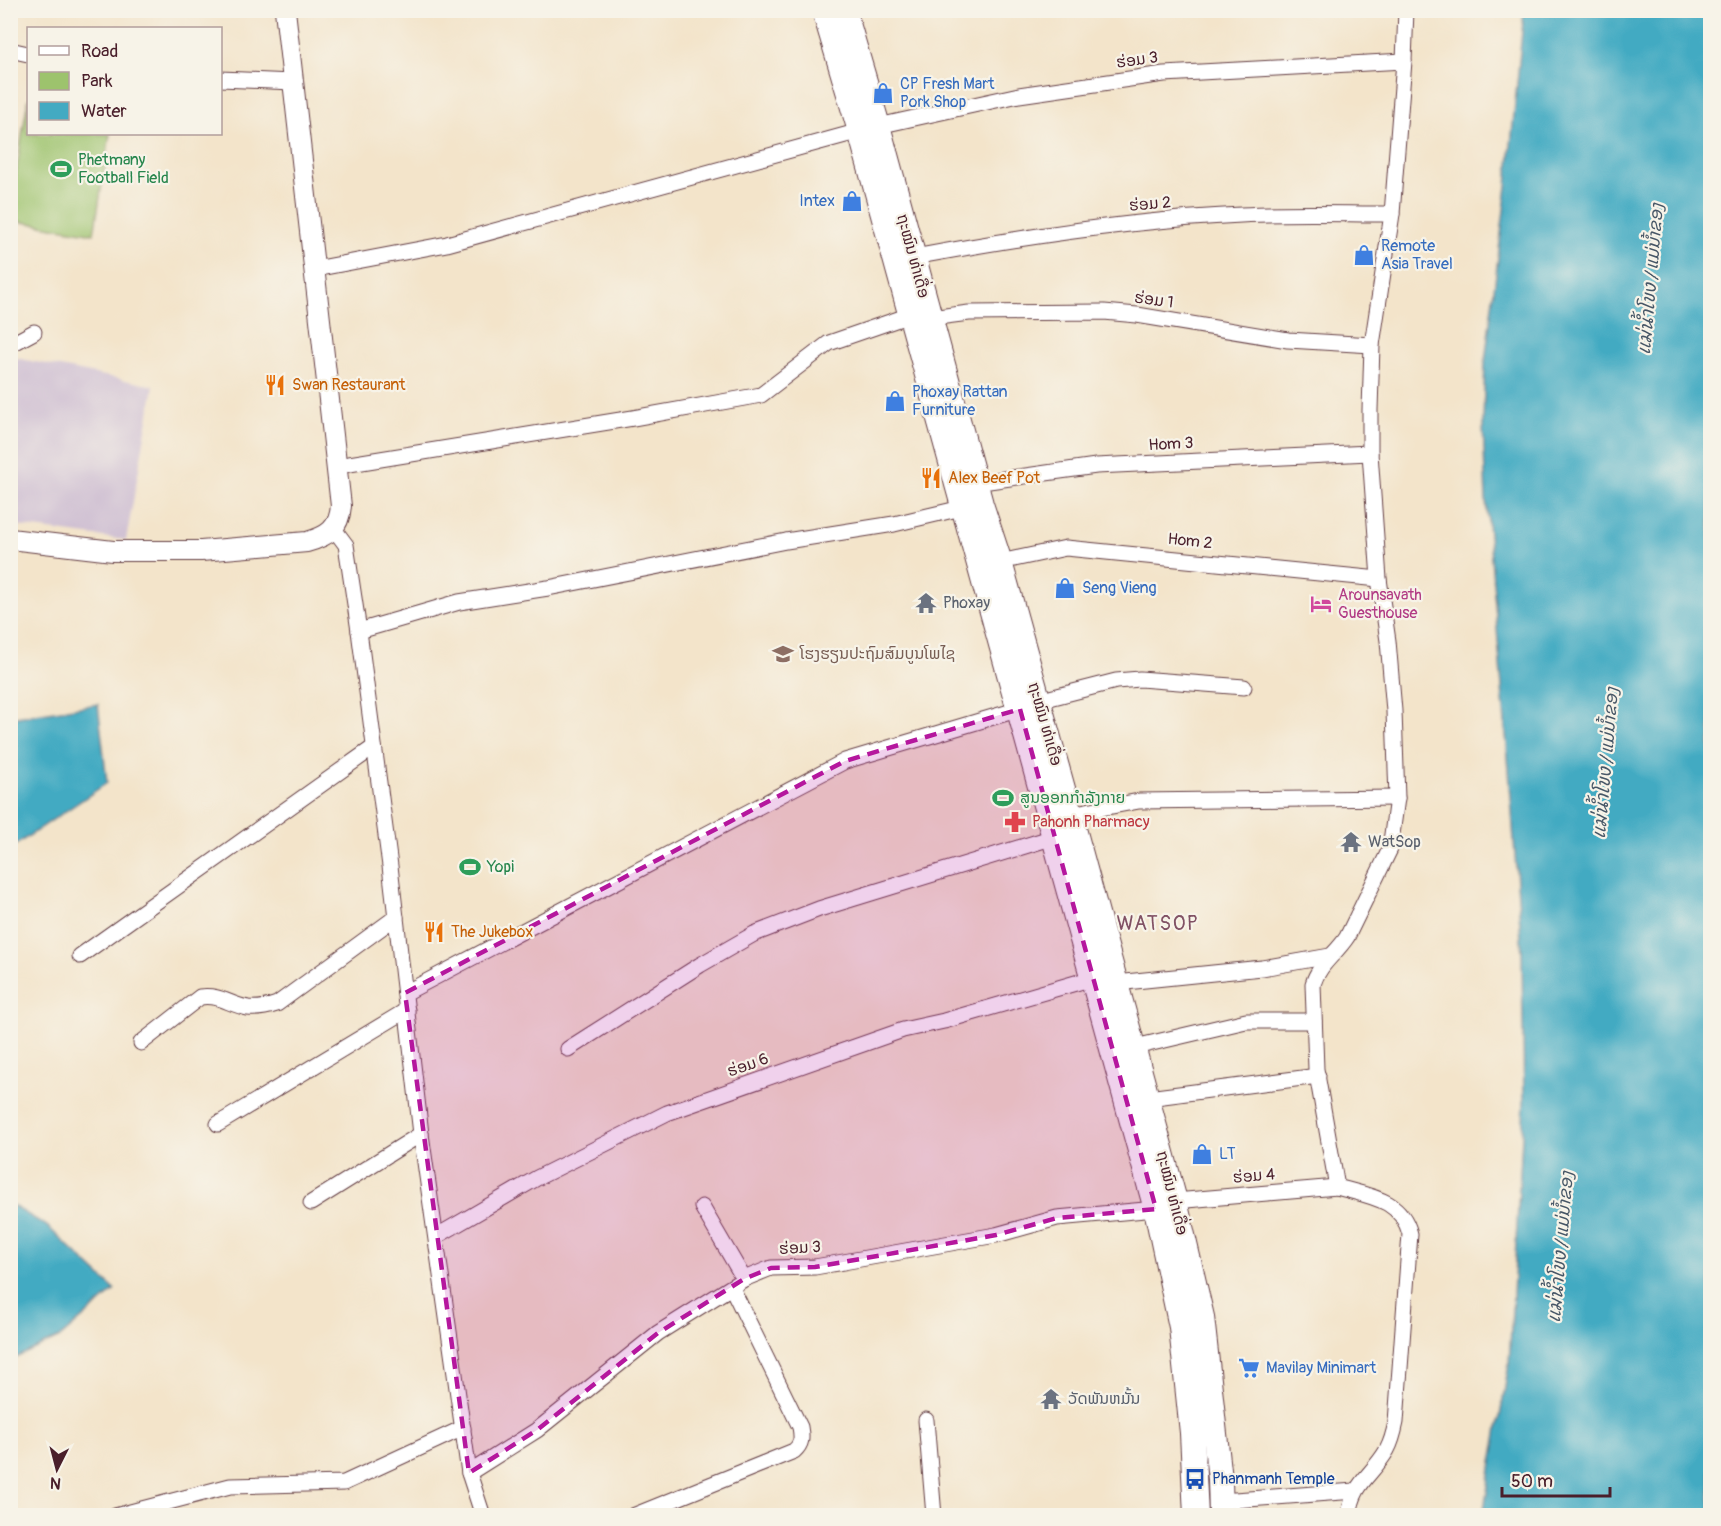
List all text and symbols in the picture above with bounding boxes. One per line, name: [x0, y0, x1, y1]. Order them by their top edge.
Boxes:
legend: [27, 27, 222, 135]
text: Road: [81, 40, 118, 63]
street label: ຮ່ອມ 3: [1115, 47, 1159, 73]
text: Park: [81, 70, 113, 93]
place label: CP Fresh Mart Pork Shop: [900, 74, 995, 112]
shop icon: CP Fresh Mart Pork Shop: [871, 81, 895, 105]
text: Water: [81, 100, 127, 123]
place label: Phetmany Football Field: [78, 150, 169, 188]
sports icon: Phetmany Football Field: [49, 157, 73, 181]
shop icon: Intex: [840, 189, 864, 213]
place label: Intex: [799, 191, 835, 211]
street label: ຮ່ອມ 2: [1128, 192, 1172, 216]
water label: แม่น้ำโขง / ແມ່ນ້ຳຂອງ: [1627, 201, 1669, 356]
street label: ຖະໝົນ ທ່າເດື່ອ: [892, 211, 937, 300]
place label: Remote Asia Travel: [1381, 236, 1453, 274]
shop icon: Remote Asia Travel: [1352, 243, 1376, 267]
street label: ຮ່ອມ 1: [1133, 287, 1175, 313]
restaurant icon: Swan Restaurant: [263, 373, 287, 397]
place label: Swan Restaurant: [292, 375, 406, 395]
place label: Phoxay Rattan Furniture: [912, 382, 1008, 420]
shop icon: Phoxay Rattan Furniture: [883, 389, 907, 413]
street label: Hom 3: [1148, 433, 1194, 455]
restaurant icon: Alex Beef Pot: [919, 466, 943, 490]
place label: Alex Beef Pot: [948, 468, 1041, 488]
street label: Hom 2: [1167, 529, 1213, 553]
shop icon: Seng Vieng: [1053, 576, 1077, 600]
place label: Seng Vieng: [1082, 578, 1157, 598]
place label: Arounsavath Guesthouse: [1338, 585, 1422, 623]
temple icon: Phoxay: [914, 591, 938, 615]
hotel icon: Arounsavath Guesthouse: [1309, 592, 1333, 616]
place label: Phoxay: [943, 593, 990, 613]
school or university icon: ໂຮງຮຽນປະຖົມສົມບູນໂພໄຊ: [771, 642, 795, 666]
place label: ໂຮງຮຽນປະຖົມສົມບູນໂພໄຊ: [799, 644, 955, 664]
street label: ຖະໝົນ ທ່າເດື່ອ: [1023, 679, 1069, 768]
water label: แม่น้ำโขง / ແມ່ນ້ຳຂອງ: [1582, 685, 1624, 840]
sports icon: ສູນອອກກຳລັງກາຍ: [991, 786, 1015, 810]
place label: ສູນອອກກຳລັງກາຍ: [1020, 788, 1125, 808]
pharmacy icon: Pahonh Pharmacy: [1003, 810, 1027, 834]
place label: Pahonh Pharmacy: [1032, 812, 1150, 832]
temple icon: WatSop: [1339, 830, 1363, 854]
place label: WatSop: [1368, 832, 1421, 852]
sports icon: Yopi: [458, 855, 482, 879]
place label: Yopi: [486, 857, 514, 877]
district label: WATSOP: [1117, 911, 1199, 936]
restaurant icon: The Jukebox: [422, 920, 446, 944]
place label: The Jukebox: [451, 922, 533, 942]
street label: ຮ່ອມ 6: [725, 1049, 771, 1081]
shop icon: LT: [1190, 1142, 1214, 1166]
place label: LT: [1219, 1144, 1236, 1164]
street label: ຖະໝົນ ທ່າເດື່ອ: [1152, 1148, 1195, 1237]
street label: ຮ່ອມ 4: [1232, 1164, 1276, 1188]
water label: แม่น้ำโขง / ແມ່ນ້ຳຂອງ: [1537, 1169, 1579, 1324]
street label: ຮ່ອມ 3: [779, 1237, 822, 1259]
supermarket icon: Mavilay Minimart: [1237, 1356, 1261, 1380]
place label: Mavilay Minimart: [1266, 1358, 1377, 1378]
temple icon: ວັດພັນຫມັ້ນ: [1039, 1387, 1063, 1411]
place label: ວັດພັນຫມັ້ນ: [1068, 1387, 1140, 1409]
north arrow: [27, 1439, 87, 1499]
scale bar: [1502, 1460, 1610, 1498]
bus stop icon: Phanmanh Temple: [1183, 1467, 1207, 1491]
place label: Phanmanh Temple: [1212, 1469, 1335, 1489]
text: 50 m: [1511, 1470, 1553, 1493]
text: N: [49, 1472, 62, 1493]

